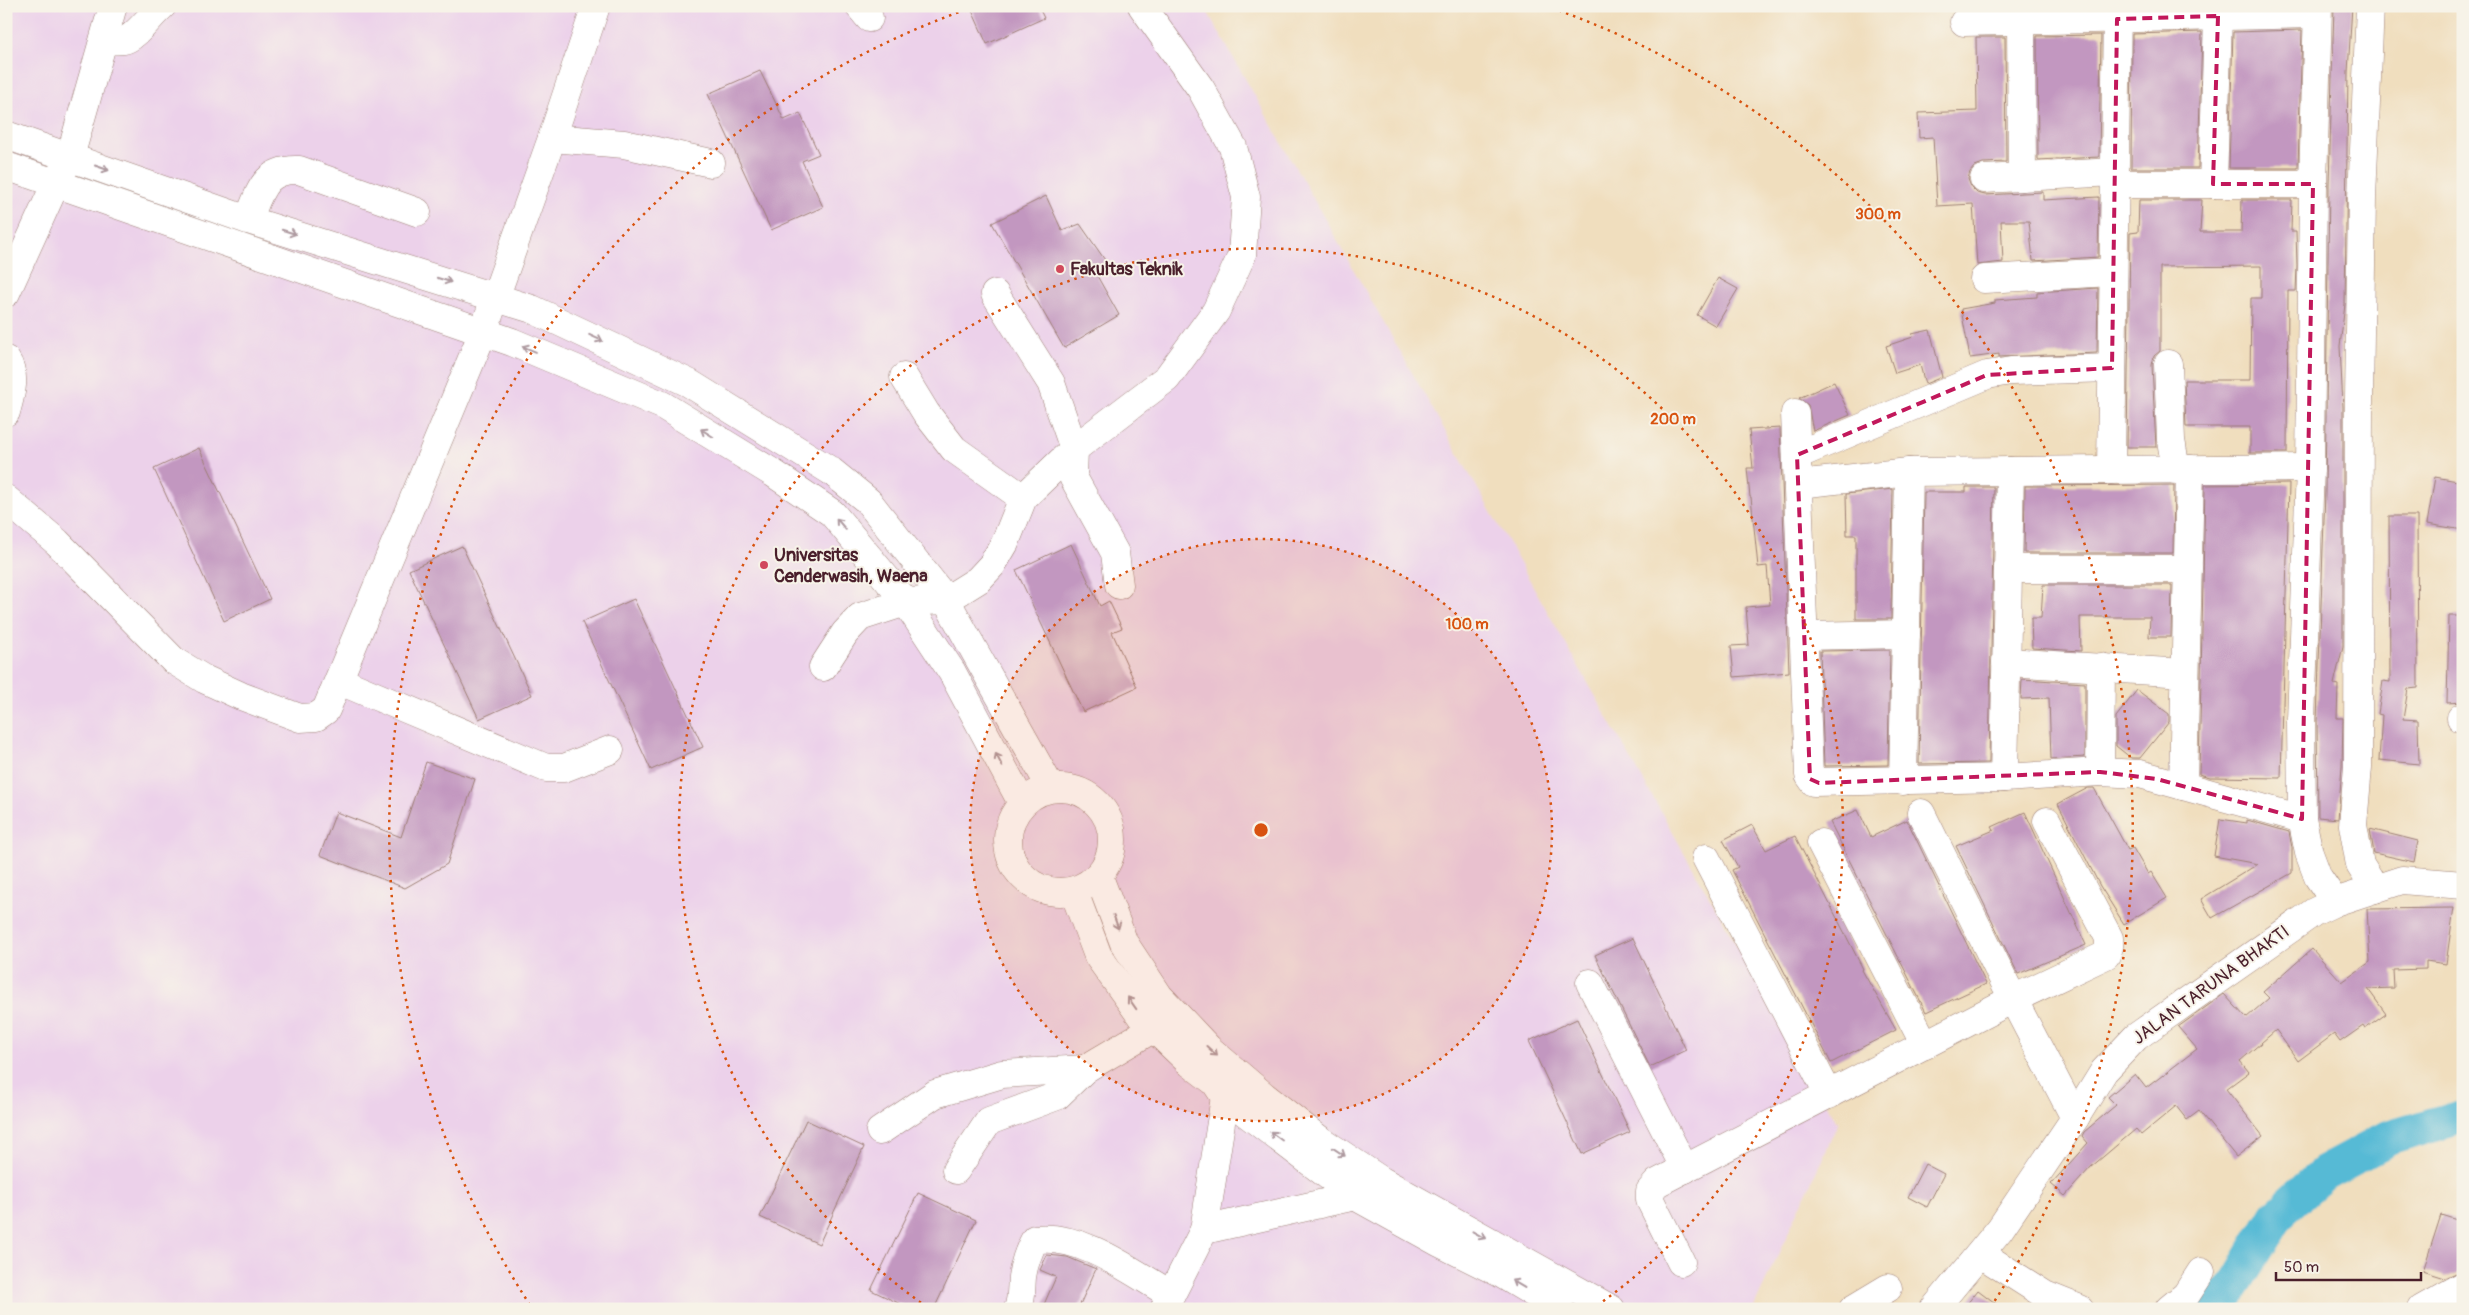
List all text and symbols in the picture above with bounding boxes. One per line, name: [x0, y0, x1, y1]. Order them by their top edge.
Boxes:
one-way arrow: [94, 164, 110, 174]
text: 300 m: [1855, 205, 1901, 224]
one-way arrow: [280, 228, 296, 238]
place label: Fakultas Teknik: [1070, 258, 1183, 281]
marker: Fakultas Teknik: [1054, 263, 1066, 275]
one-way arrow: [436, 276, 451, 285]
one-way arrow: [588, 333, 603, 343]
one-way arrow: [522, 344, 537, 354]
text: 200 m: [1650, 410, 1696, 429]
one-way arrow: [701, 428, 715, 438]
one-way arrow: [836, 518, 847, 531]
place label: Universitas Cenderwasih, Waena: [774, 544, 928, 588]
marker: Universitas Cenderwasih, Waena: [758, 559, 770, 571]
text: 100 m: [1446, 615, 1488, 634]
one-way arrow: [994, 753, 1004, 768]
centre of rings: [1252, 821, 1270, 839]
one-way arrow: [1112, 914, 1121, 930]
street label: JALAN TARUNA BHAKTI: [2128, 920, 2294, 1050]
one-way arrow: [1127, 996, 1137, 1010]
one-way arrow: [1206, 1045, 1219, 1057]
one-way arrow: [1270, 1130, 1283, 1141]
one-way arrow: [1332, 1147, 1346, 1157]
one-way arrow: [1472, 1230, 1487, 1240]
scale bar: [2276, 1250, 2422, 1282]
text: 50 m: [2284, 1258, 2319, 1277]
one-way arrow: [1512, 1278, 1526, 1288]

